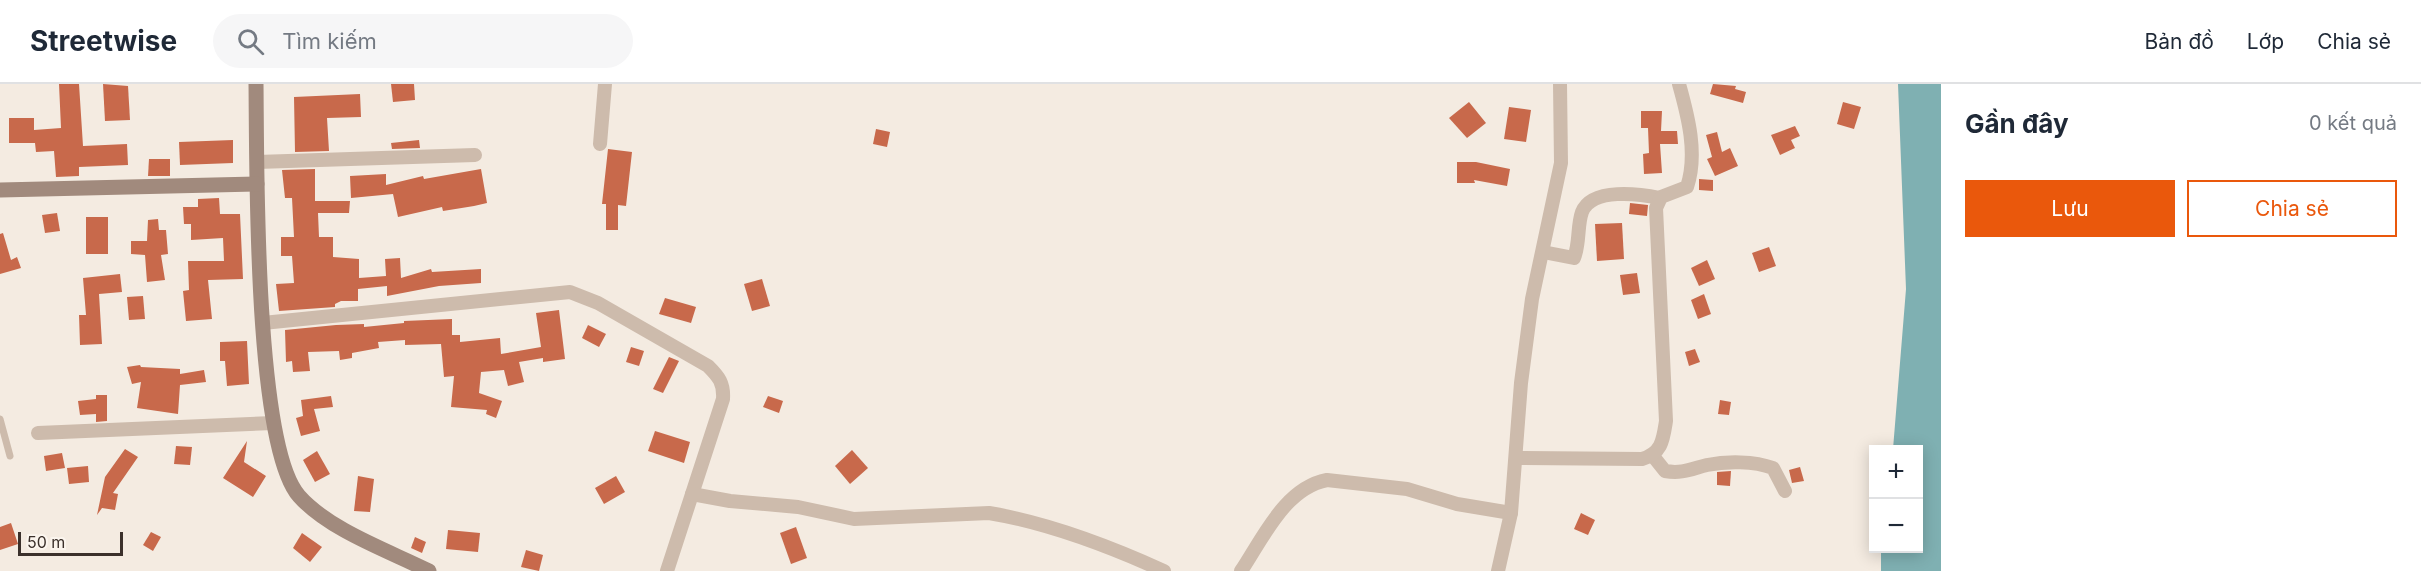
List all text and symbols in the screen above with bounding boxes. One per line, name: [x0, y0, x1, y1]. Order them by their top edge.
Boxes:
search box: [213, 14, 633, 68]
text: Streetwise: [30, 24, 177, 58]
icon: search: [234, 25, 267, 58]
text: Tìm kiếm: [282, 28, 377, 54]
text: Bản đồ: [2145, 29, 2214, 54]
text: Lớp: [2247, 29, 2284, 54]
text: Chia sẻ: [2317, 29, 2391, 54]
text: Gần đây: [1965, 108, 2069, 139]
text: 0 kết quả: [2309, 111, 2397, 135]
button: Lưu: [1965, 180, 2175, 237]
button: Chia sẻ: [2187, 180, 2397, 237]
map controls: [1869, 445, 1923, 553]
button: +: [1869, 445, 1923, 499]
button: −: [1869, 499, 1923, 553]
scale bar: [18, 529, 123, 556]
text: 50 m: [27, 532, 65, 552]

